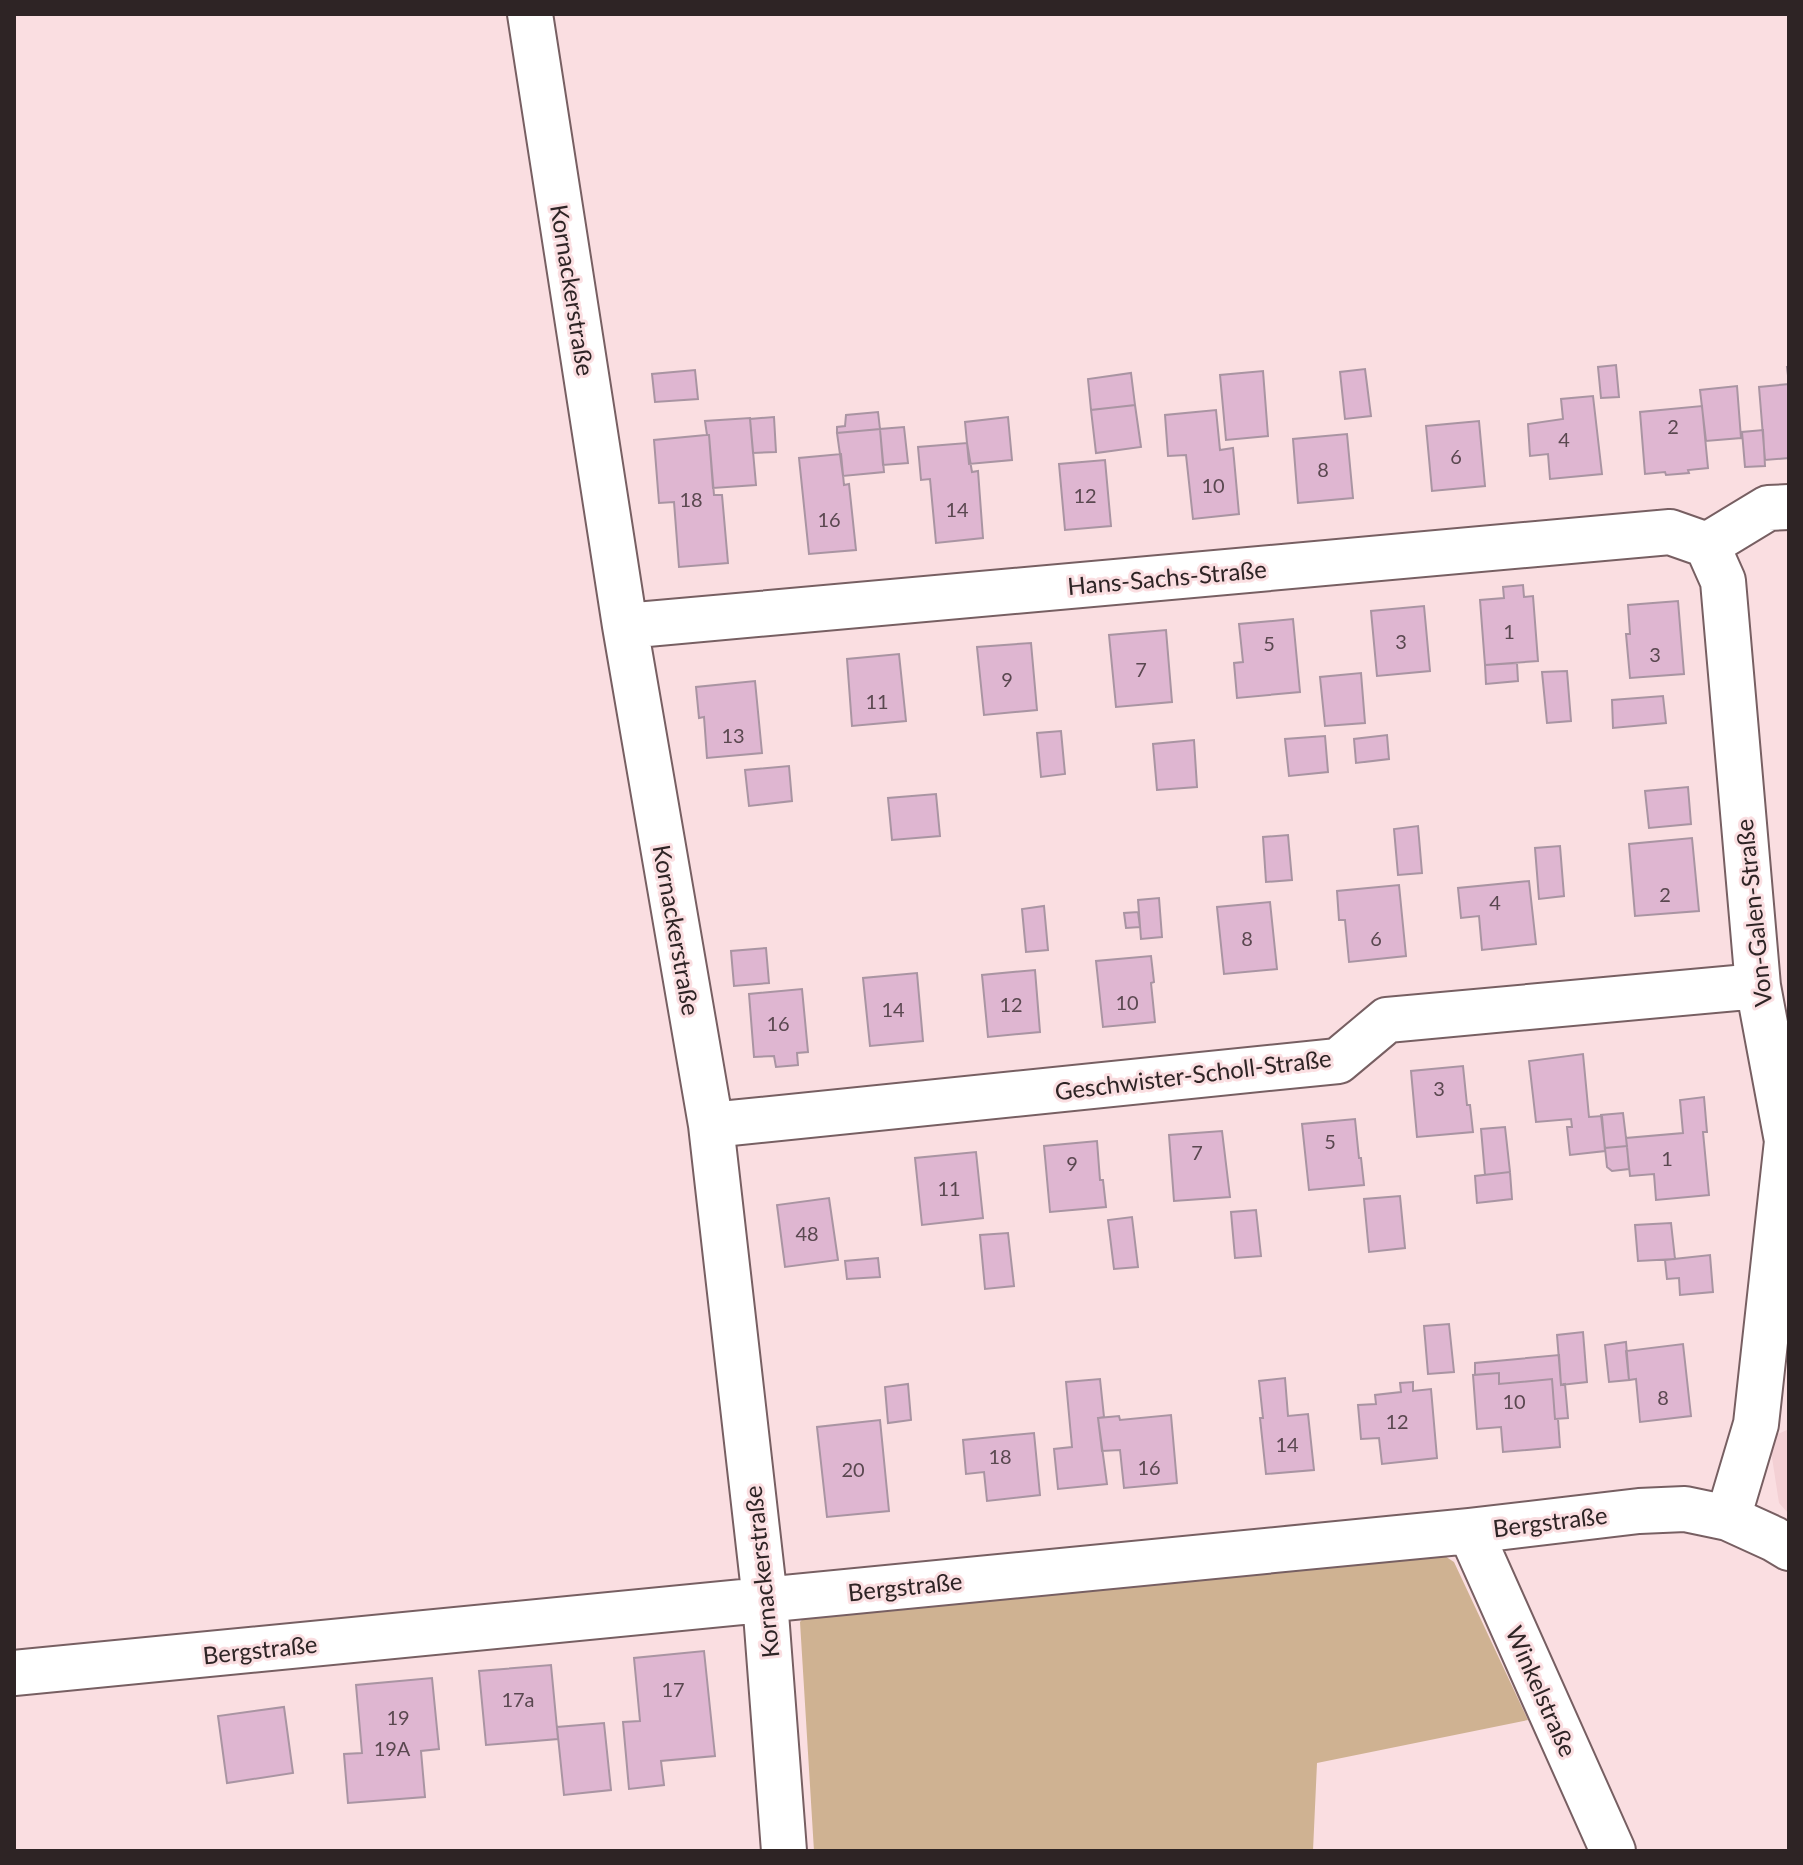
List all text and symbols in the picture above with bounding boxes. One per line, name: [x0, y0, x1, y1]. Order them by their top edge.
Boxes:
street label: Kornackerstraße: [545, 202, 601, 378]
house number: 2: [1667, 414, 1679, 438]
house number: 4: [1558, 427, 1570, 451]
house number: 6: [1450, 444, 1462, 468]
house number: 8: [1317, 457, 1329, 481]
house number: 10: [1201, 473, 1225, 497]
house number: 12: [1073, 483, 1097, 507]
house number: 18: [679, 487, 703, 511]
house number: 14: [945, 497, 969, 521]
house number: 16: [817, 507, 841, 531]
street label: Hans-Sachs-Straße: [1066, 554, 1268, 600]
house number: 1: [1503, 619, 1515, 643]
house number: 3: [1395, 629, 1407, 653]
house number: 5: [1263, 631, 1275, 655]
house number: 3: [1649, 642, 1661, 666]
house number: 7: [1135, 657, 1147, 681]
house number: 9: [1001, 667, 1013, 691]
house number: 11: [865, 689, 889, 713]
house number: 13: [721, 723, 745, 747]
street label: Von-Galen-Straße: [1729, 818, 1777, 1008]
street label: Kornackerstraße: [648, 842, 706, 1018]
house number: 2: [1659, 882, 1671, 906]
house number: 4: [1489, 890, 1501, 914]
house number: 8: [1241, 926, 1253, 950]
house number: 6: [1370, 926, 1382, 950]
house number: 10: [1115, 990, 1139, 1014]
house number: 12: [999, 992, 1023, 1016]
house number: 14: [881, 997, 905, 1021]
house number: 16: [766, 1011, 790, 1035]
street label: Geschwister-Scholl-Straße: [1053, 1043, 1333, 1105]
house number: 3: [1433, 1076, 1445, 1100]
house number: 5: [1324, 1129, 1336, 1153]
house number: 7: [1191, 1140, 1203, 1164]
house number: 1: [1661, 1146, 1673, 1170]
house number: 9: [1066, 1151, 1078, 1175]
house number: 11: [937, 1176, 961, 1200]
house number: 48: [795, 1221, 819, 1245]
house number: 8: [1657, 1385, 1669, 1409]
house number: 10: [1502, 1389, 1526, 1413]
house number: 12: [1385, 1409, 1409, 1433]
house number: 14: [1275, 1432, 1299, 1456]
house number: 18: [988, 1444, 1012, 1468]
house number: 16: [1137, 1455, 1161, 1479]
house number: 20: [841, 1457, 865, 1481]
street label: Kornackerstraße: [738, 1484, 784, 1660]
street label: Bergstraße: [1491, 1500, 1609, 1542]
street label: Bergstraße: [846, 1566, 964, 1606]
street label: Winkelstraße: [1500, 1621, 1584, 1761]
street label: Bergstraße: [201, 1629, 319, 1669]
house number: 17: [661, 1677, 685, 1701]
house number: 17a: [501, 1687, 535, 1711]
house number: 19: [386, 1705, 410, 1729]
house number: 19A: [374, 1736, 411, 1760]

